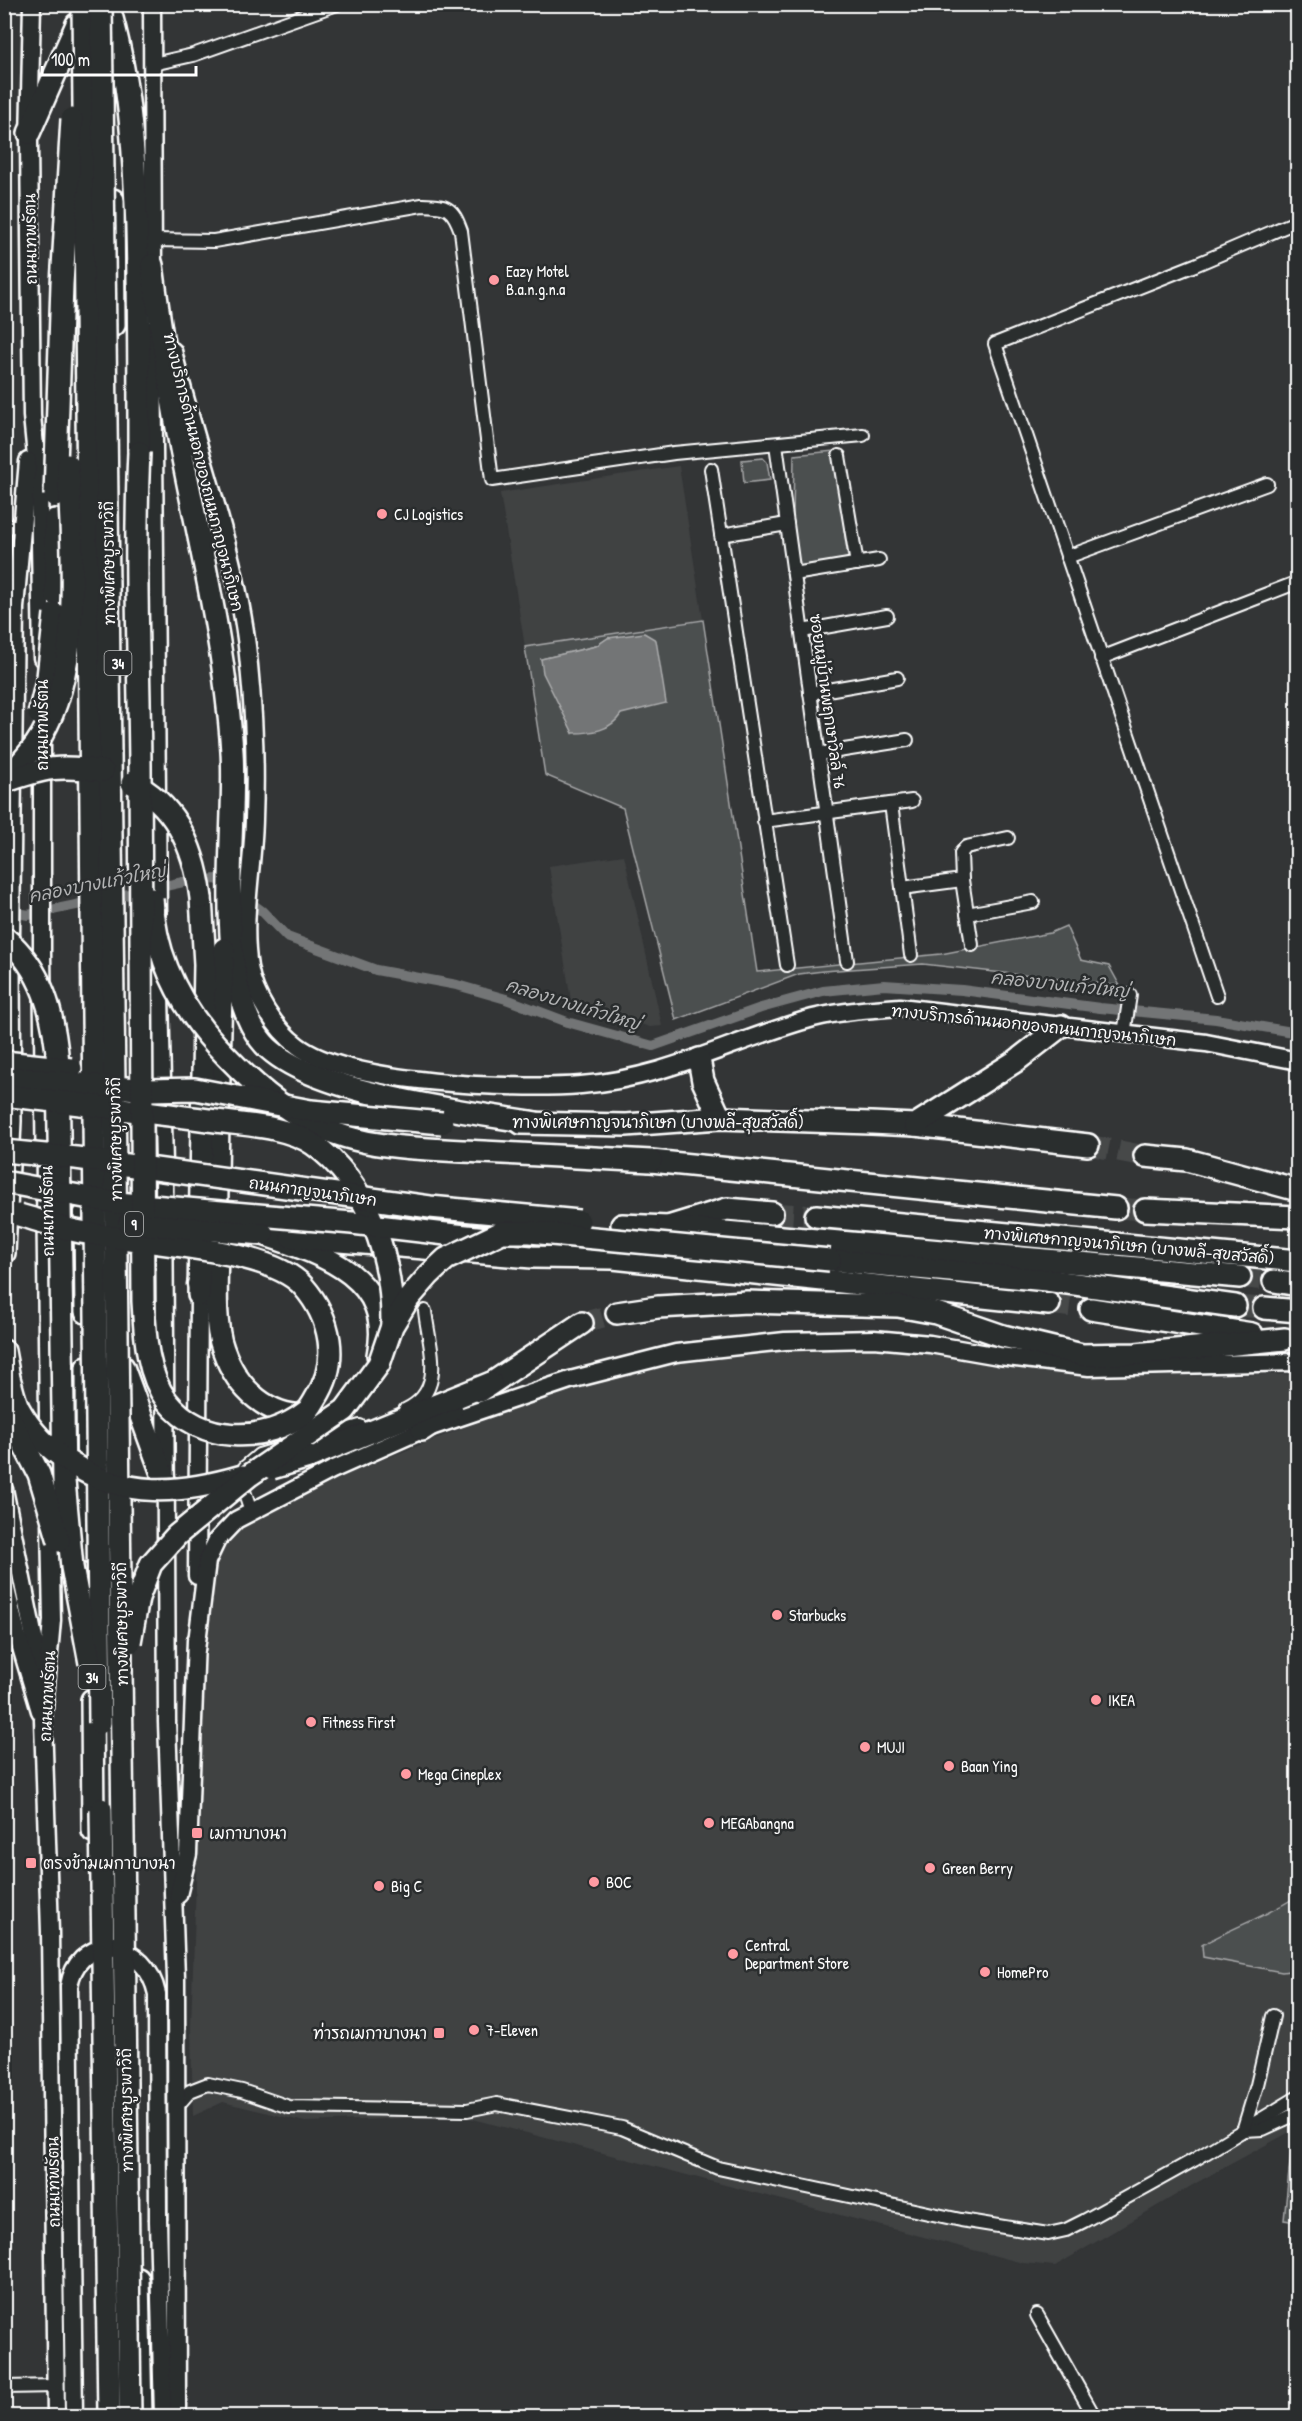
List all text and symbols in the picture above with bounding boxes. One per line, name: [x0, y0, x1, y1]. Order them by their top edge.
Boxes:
scale bar: [42, 39, 196, 77]
text: 100 m: [51, 47, 90, 72]
street label: ถนนเทพรัตน: [18, 193, 42, 285]
place label: Eazy Motel B.a.n.g.n.a: [506, 260, 569, 300]
marker: Eazy Motel B.a.n.g.n.a: [487, 273, 501, 287]
street label: ทางบริการด้านนอกของถนนกาญจนาภิเษก: [159, 330, 249, 614]
street label: ทางพิเศษบูรพาวิถี: [96, 501, 122, 625]
place label: CJ Logistics: [394, 503, 463, 525]
marker: CJ Logistics: [375, 507, 389, 521]
street label: ซอยหมู่บ้านพฤกษาวิลล์ 76: [803, 612, 851, 790]
road number: 34: [104, 651, 132, 675]
street label: ถนนเทพรัตน: [31, 679, 53, 771]
water label: คลองบางแก้วใหญ่: [26, 857, 171, 909]
water label: คลองบางแก้วใหญ่: [990, 964, 1134, 1004]
water label: คลองบางแก้วใหญ่: [503, 972, 646, 1037]
street label: ทางบริการด้านนอกของถนนกาญจนาภิเษก: [890, 999, 1178, 1051]
street label: ทางพิเศษบูรพาวิถี: [103, 1077, 129, 1201]
street label: ทางพิเศษกาญจนาภิเษก (บางพลี-สุขสวัสดิ์): [512, 1107, 804, 1135]
street label: ถนนเทพรัตน: [35, 1165, 59, 1257]
street label: ถนนกาญจนาภิเษก: [248, 1171, 378, 1211]
road number: 9: [125, 1212, 143, 1236]
street label: ทางพิเศษกาญจนาภิเษก (บางพลี-สุขสวัสดิ์): [983, 1217, 1276, 1271]
street label: ทางพิเศษบูรพาวิถี: [109, 1562, 135, 1686]
place label: Starbucks: [789, 1604, 846, 1626]
marker: Starbucks: [770, 1608, 784, 1622]
street label: ถนนเทพรัตน: [34, 1650, 60, 1742]
road number: 34: [78, 1665, 106, 1689]
place label: IKEA: [1108, 1689, 1135, 1711]
marker: IKEA: [1089, 1693, 1103, 1707]
place label: Fitness First: [322, 1711, 396, 1733]
marker: Fitness First: [304, 1715, 318, 1729]
place label: MUJI: [877, 1736, 905, 1758]
marker: MUJI: [858, 1740, 872, 1754]
place label: Baan Ying: [961, 1755, 1018, 1777]
marker: Baan Ying: [942, 1759, 956, 1773]
place label: Mega Cineplex: [418, 1763, 502, 1785]
marker: Mega Cineplex: [399, 1767, 413, 1781]
place label: MEGAbangna: [721, 1812, 794, 1834]
marker: MEGAbangna: [702, 1816, 716, 1830]
place label: เมกาบางนา: [209, 1822, 287, 1844]
marker: เมกาบางนา: [190, 1826, 204, 1840]
place label: ตรงข้ามเมกาบางนา: [43, 1852, 176, 1874]
marker: ตรงข้ามเมกาบางนา: [24, 1856, 38, 1870]
place label: Green Berry: [942, 1857, 1013, 1879]
marker: Green Berry: [923, 1861, 937, 1875]
place label: BOC: [606, 1871, 632, 1893]
place label: Big C: [391, 1875, 422, 1897]
marker: BOC: [587, 1875, 601, 1889]
marker: Big C: [372, 1879, 386, 1893]
place label: Central Department Store: [745, 1934, 850, 1974]
marker: Central Department Store: [726, 1947, 740, 1961]
place label: HomePro: [997, 1961, 1049, 1983]
marker: HomePro: [978, 1965, 992, 1979]
place label: 7-Eleven: [486, 2019, 538, 2041]
place label: ท่ารถเมกาบางนา: [313, 2022, 427, 2044]
marker: 7-Eleven: [467, 2023, 481, 2037]
marker: ท่ารถเมกาบางนา: [432, 2026, 446, 2040]
street label: ทางพิเศษบูรพาวิถี: [114, 2048, 140, 2172]
street label: ถนนเทพรัตน: [41, 2136, 65, 2228]

